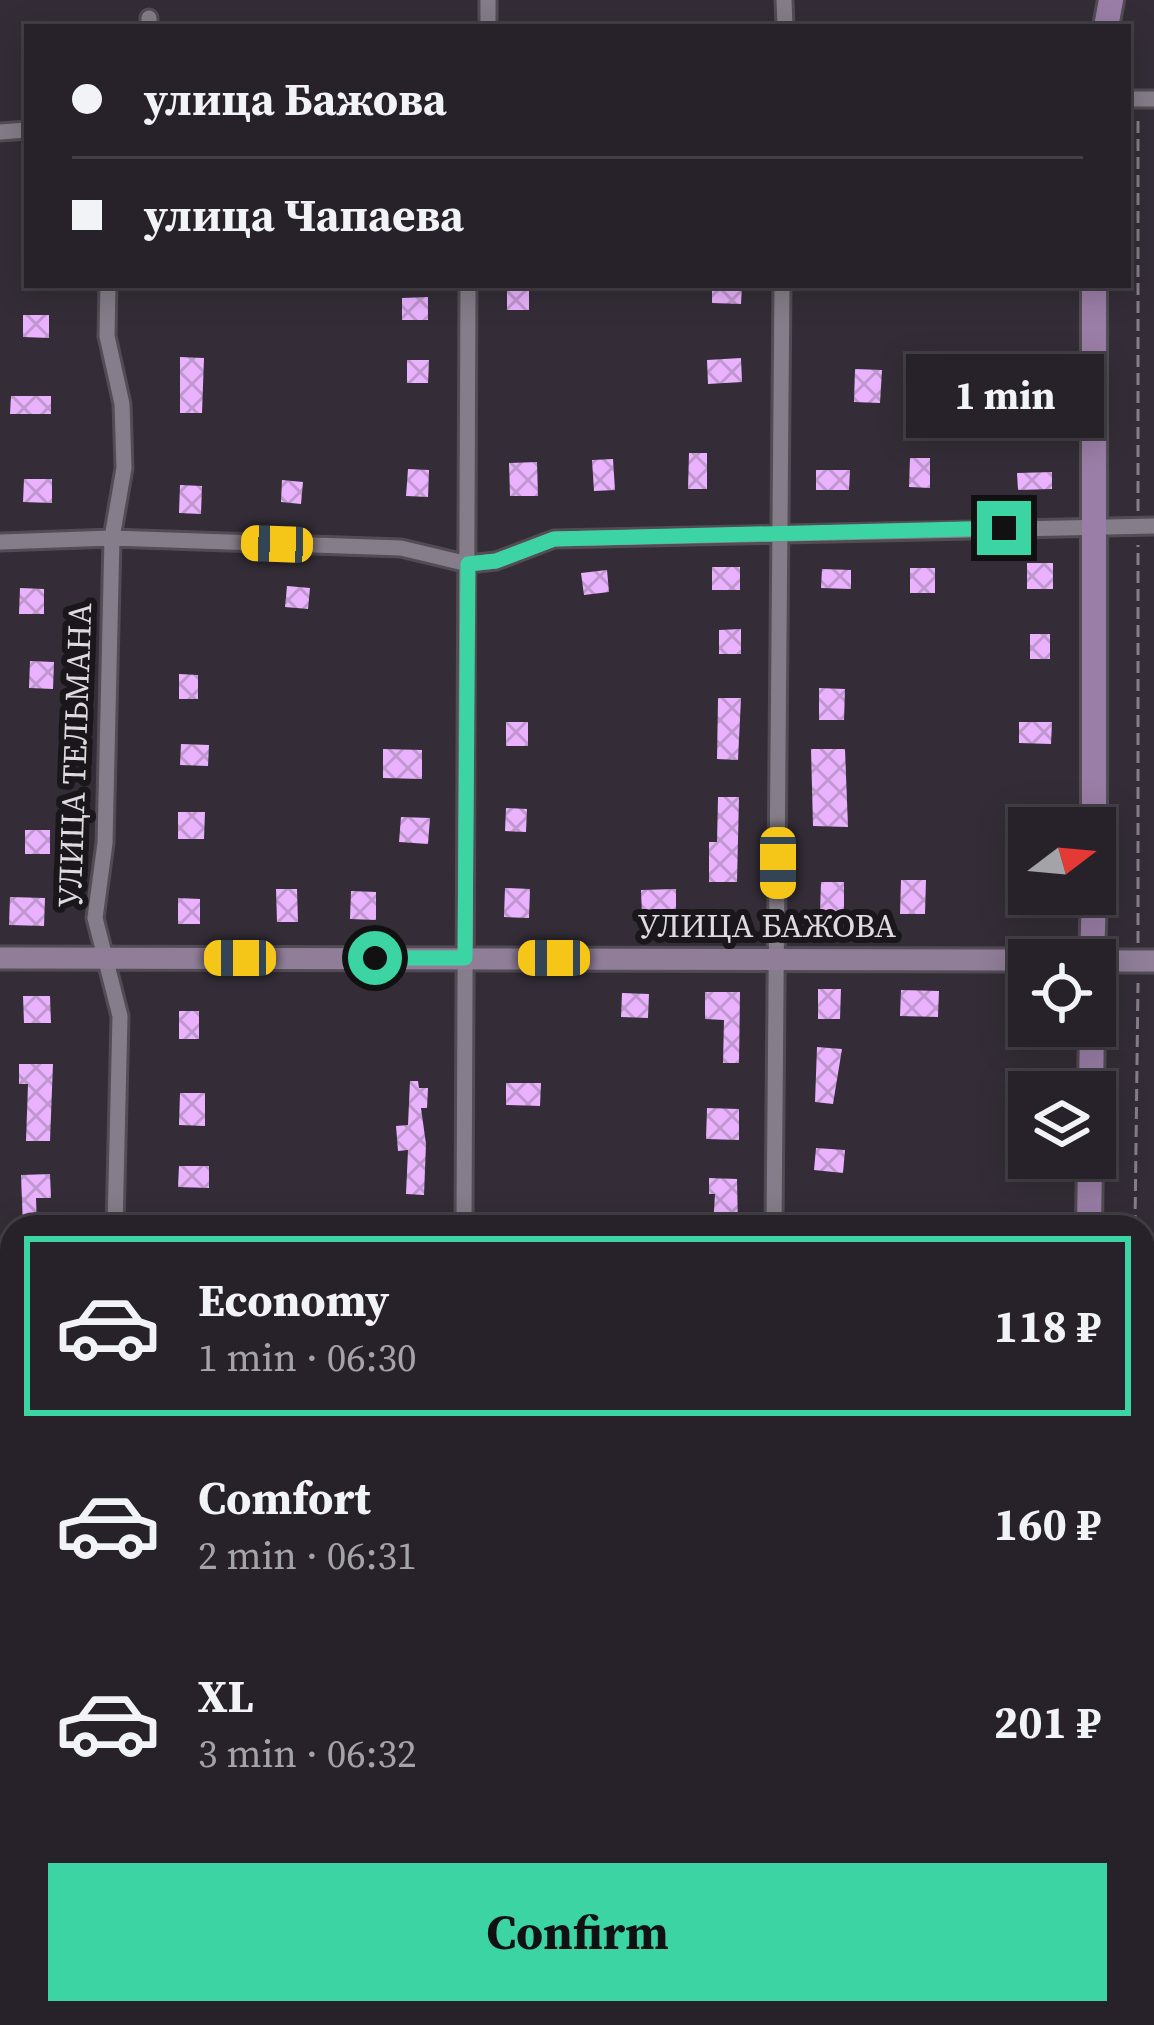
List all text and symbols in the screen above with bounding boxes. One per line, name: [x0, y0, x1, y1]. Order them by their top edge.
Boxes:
text: улица Бажова: [144, 68, 447, 130]
text: улица Чапаева: [144, 184, 464, 246]
callout: 1 min: [905, 354, 1103, 438]
text: 1 min: [954, 369, 1056, 422]
route end: [977, 501, 1031, 555]
car: [240, 525, 314, 563]
street label: УЛИЦА ТЕЛЬМАНА: [47, 602, 102, 908]
north arrow: [1008, 807, 1116, 915]
map controls: [1008, 807, 1116, 1179]
car: [760, 827, 796, 899]
street label: УЛИЦА БАЖОВА: [638, 903, 896, 948]
route start: [348, 931, 402, 985]
button: locate: [1008, 939, 1116, 1047]
car: [204, 940, 276, 976]
car: [518, 940, 590, 976]
button: layers: [1008, 1071, 1116, 1179]
text: Economy: [198, 1269, 389, 1331]
icon: car: [54, 1272, 162, 1380]
text: 118 ₽: [994, 1295, 1101, 1357]
text: 1 min · 06:30: [198, 1331, 417, 1384]
text: Comfort: [198, 1467, 371, 1529]
icon: car: [54, 1470, 162, 1578]
text: 160 ₽: [994, 1493, 1101, 1555]
text: 2 min · 06:31: [198, 1529, 417, 1582]
text: XL: [198, 1665, 254, 1727]
icon: car: [54, 1668, 162, 1776]
text: 201 ₽: [994, 1691, 1101, 1753]
text: 3 min · 06:32: [198, 1727, 417, 1780]
button: Confirm: [48, 1863, 1107, 2001]

